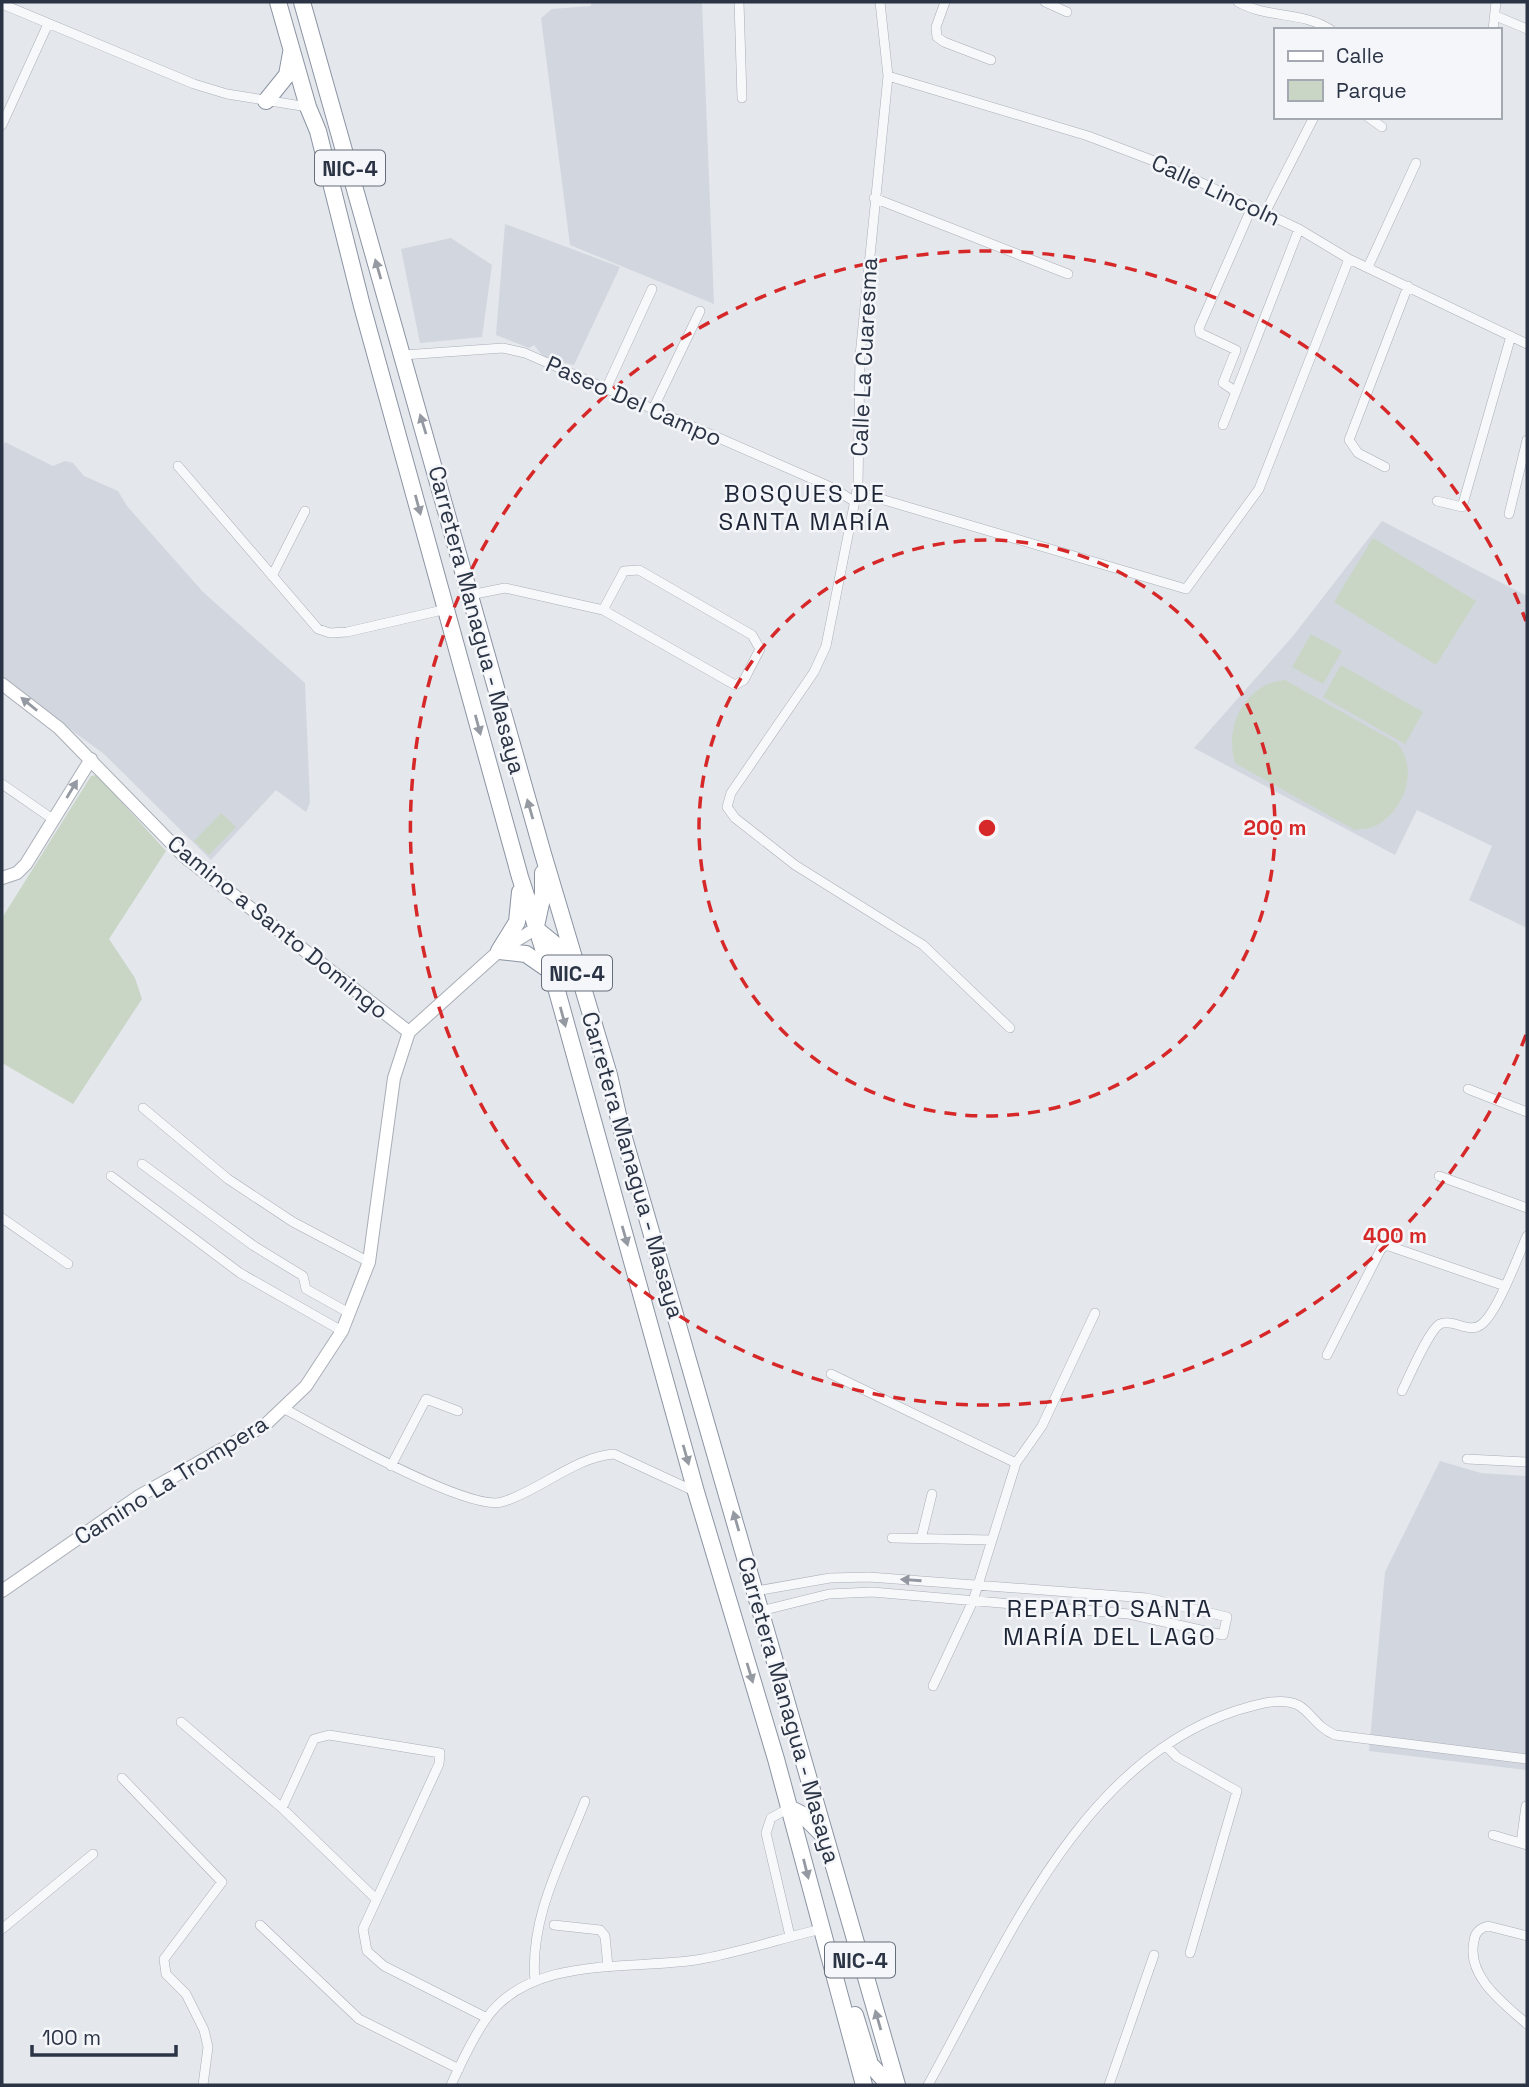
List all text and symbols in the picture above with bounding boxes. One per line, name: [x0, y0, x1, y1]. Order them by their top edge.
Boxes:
legend: [1274, 28, 1501, 119]
text: Calle: [1336, 42, 1384, 69]
text: Parque: [1336, 77, 1407, 104]
street label: Calle Lincoln: [1147, 147, 1285, 233]
road number: NIC-4: [315, 150, 385, 186]
street label: Calle La Cuaresma: [844, 257, 884, 457]
one-way arrow: [373, 258, 383, 279]
street label: Paseo Del Campo: [541, 349, 727, 453]
one-way arrow: [418, 413, 428, 434]
street label: Carretera Managua - Masaya: [421, 463, 533, 777]
district label: BOSQUES DE SANTA MARÍA: [719, 478, 891, 537]
one-way arrow: [413, 495, 424, 517]
one-way arrow: [20, 697, 38, 712]
one-way arrow: [473, 714, 484, 736]
one-way arrow: [66, 779, 78, 799]
one-way arrow: [524, 797, 535, 819]
text: 200 m: [1244, 814, 1306, 841]
centre of rings: [975, 816, 999, 840]
street label: Camino a Santo Domingo: [161, 828, 395, 1026]
road number: NIC-4: [542, 956, 612, 990]
one-way arrow: [559, 1007, 569, 1028]
street label: Carretera Managua - Masaya: [575, 1008, 691, 1322]
text: 400 m: [1363, 1222, 1427, 1249]
one-way arrow: [620, 1226, 630, 1247]
street label: Camino La Trompera: [69, 1408, 273, 1552]
one-way arrow: [681, 1445, 691, 1466]
one-way arrow: [730, 1511, 740, 1532]
street label: Carretera Managua - Masaya: [731, 1553, 847, 1867]
one-way arrow: [900, 1574, 922, 1585]
district label: REPARTO SANTA MARÍA DEL LAGO: [1003, 1593, 1217, 1652]
one-way arrow: [746, 1663, 756, 1684]
one-way arrow: [801, 1859, 811, 1880]
road number: NIC-4: [825, 1942, 895, 1978]
one-way arrow: [872, 2009, 882, 2030]
scale bar: [32, 2014, 175, 2058]
text: 100 m: [42, 2024, 101, 2051]

